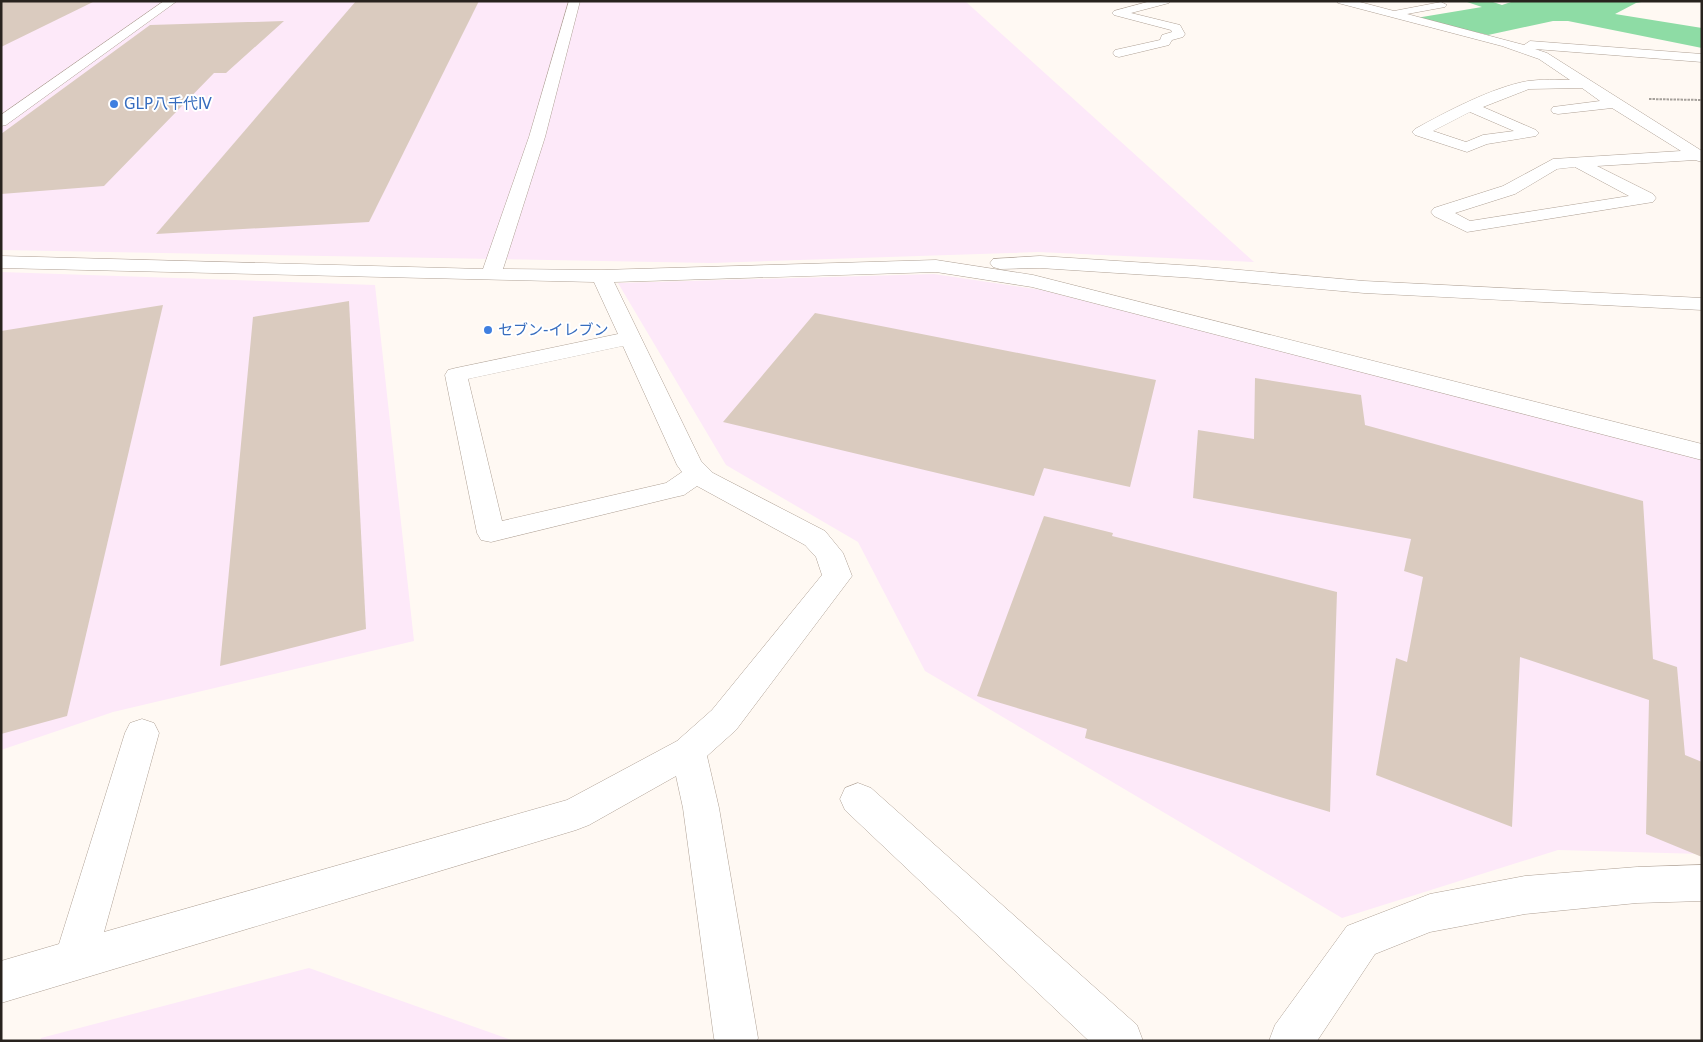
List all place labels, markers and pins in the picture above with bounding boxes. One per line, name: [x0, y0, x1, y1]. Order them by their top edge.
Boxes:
place label: GLP八千代Ⅳ: [124, 95, 212, 113]
marker: GLP八千代Ⅳ: [108, 98, 120, 110]
place label: セブン-イレブン: [498, 321, 608, 339]
marker: セブン-イレブン: [482, 324, 494, 336]

